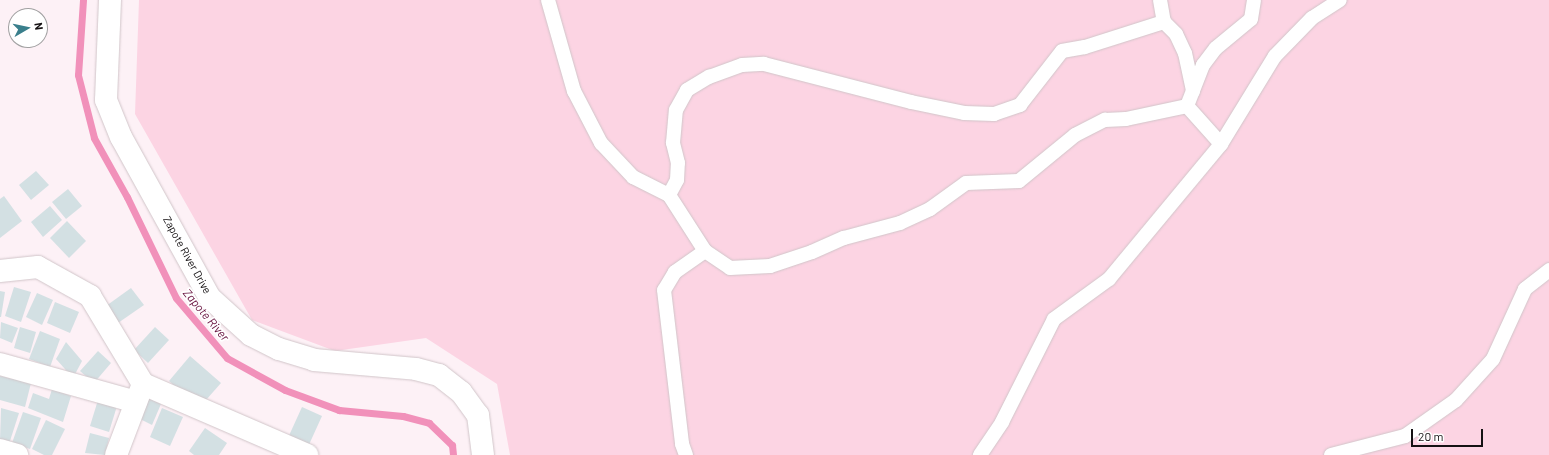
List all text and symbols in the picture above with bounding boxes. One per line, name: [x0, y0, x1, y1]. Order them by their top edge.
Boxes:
north arrow: [8, 8, 48, 48]
text: N: [32, 22, 46, 31]
street label: Zapote River Drive: [160, 214, 214, 296]
water label: Zapote River: [180, 286, 232, 344]
scale bar: [1413, 421, 1485, 447]
text: 20 m: [1418, 429, 1444, 443]

